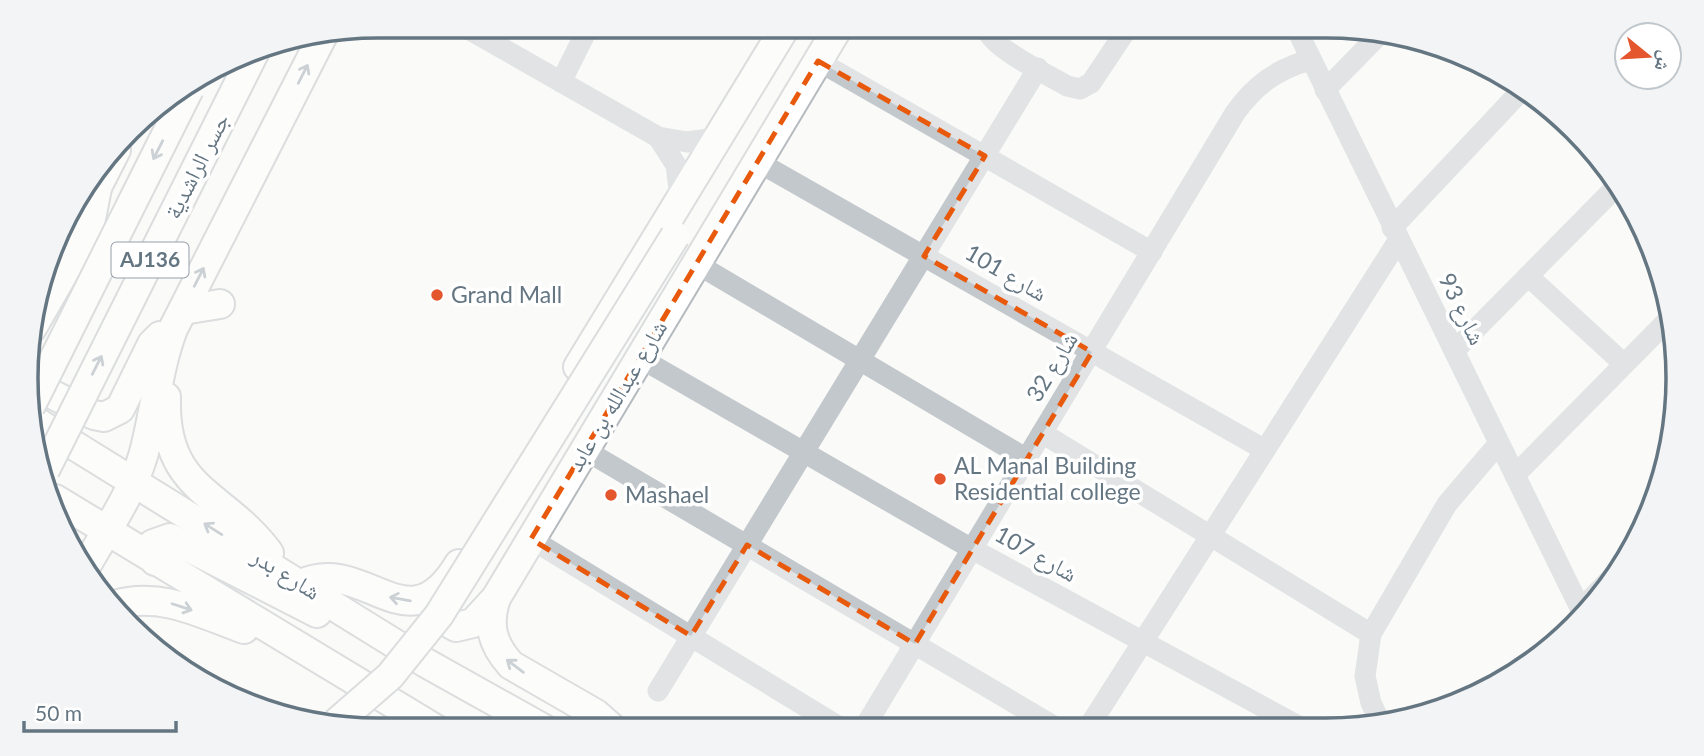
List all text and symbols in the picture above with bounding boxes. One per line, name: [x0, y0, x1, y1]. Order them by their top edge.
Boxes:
north arrow: [1613, 21, 1683, 91]
text: ش: [1650, 48, 1679, 75]
one-way arrow: [296, 64, 310, 85]
street label: جسر الراشدية: [158, 108, 235, 223]
one-way arrow: [151, 139, 165, 160]
street label: شارع 101: [960, 238, 1052, 308]
road number: AJ136: [111, 243, 188, 278]
one-way arrow: [193, 267, 207, 288]
street label: شارع 93: [1432, 268, 1492, 350]
place label: Grand Mall: [451, 280, 562, 308]
marker: Grand Mall: [429, 287, 445, 303]
street label: شارع عبدالله بن عابد: [560, 315, 674, 477]
street label: شارع 32: [1019, 327, 1085, 407]
one-way arrow: [91, 355, 105, 376]
place label: AL Manal Building Residential college: [954, 451, 1141, 505]
marker: AL Manal Building Residential college: [932, 471, 948, 487]
place label: Mashael: [625, 480, 709, 508]
marker: Mashael: [603, 487, 619, 503]
street label: شارع 107: [990, 519, 1082, 589]
one-way arrow: [204, 522, 224, 536]
street label: شارع بدر: [245, 541, 326, 607]
one-way arrow: [389, 592, 412, 606]
one-way arrow: [171, 601, 193, 614]
one-way arrow: [506, 659, 525, 673]
scale bar: [24, 690, 177, 734]
text: 50 m: [35, 700, 82, 725]

